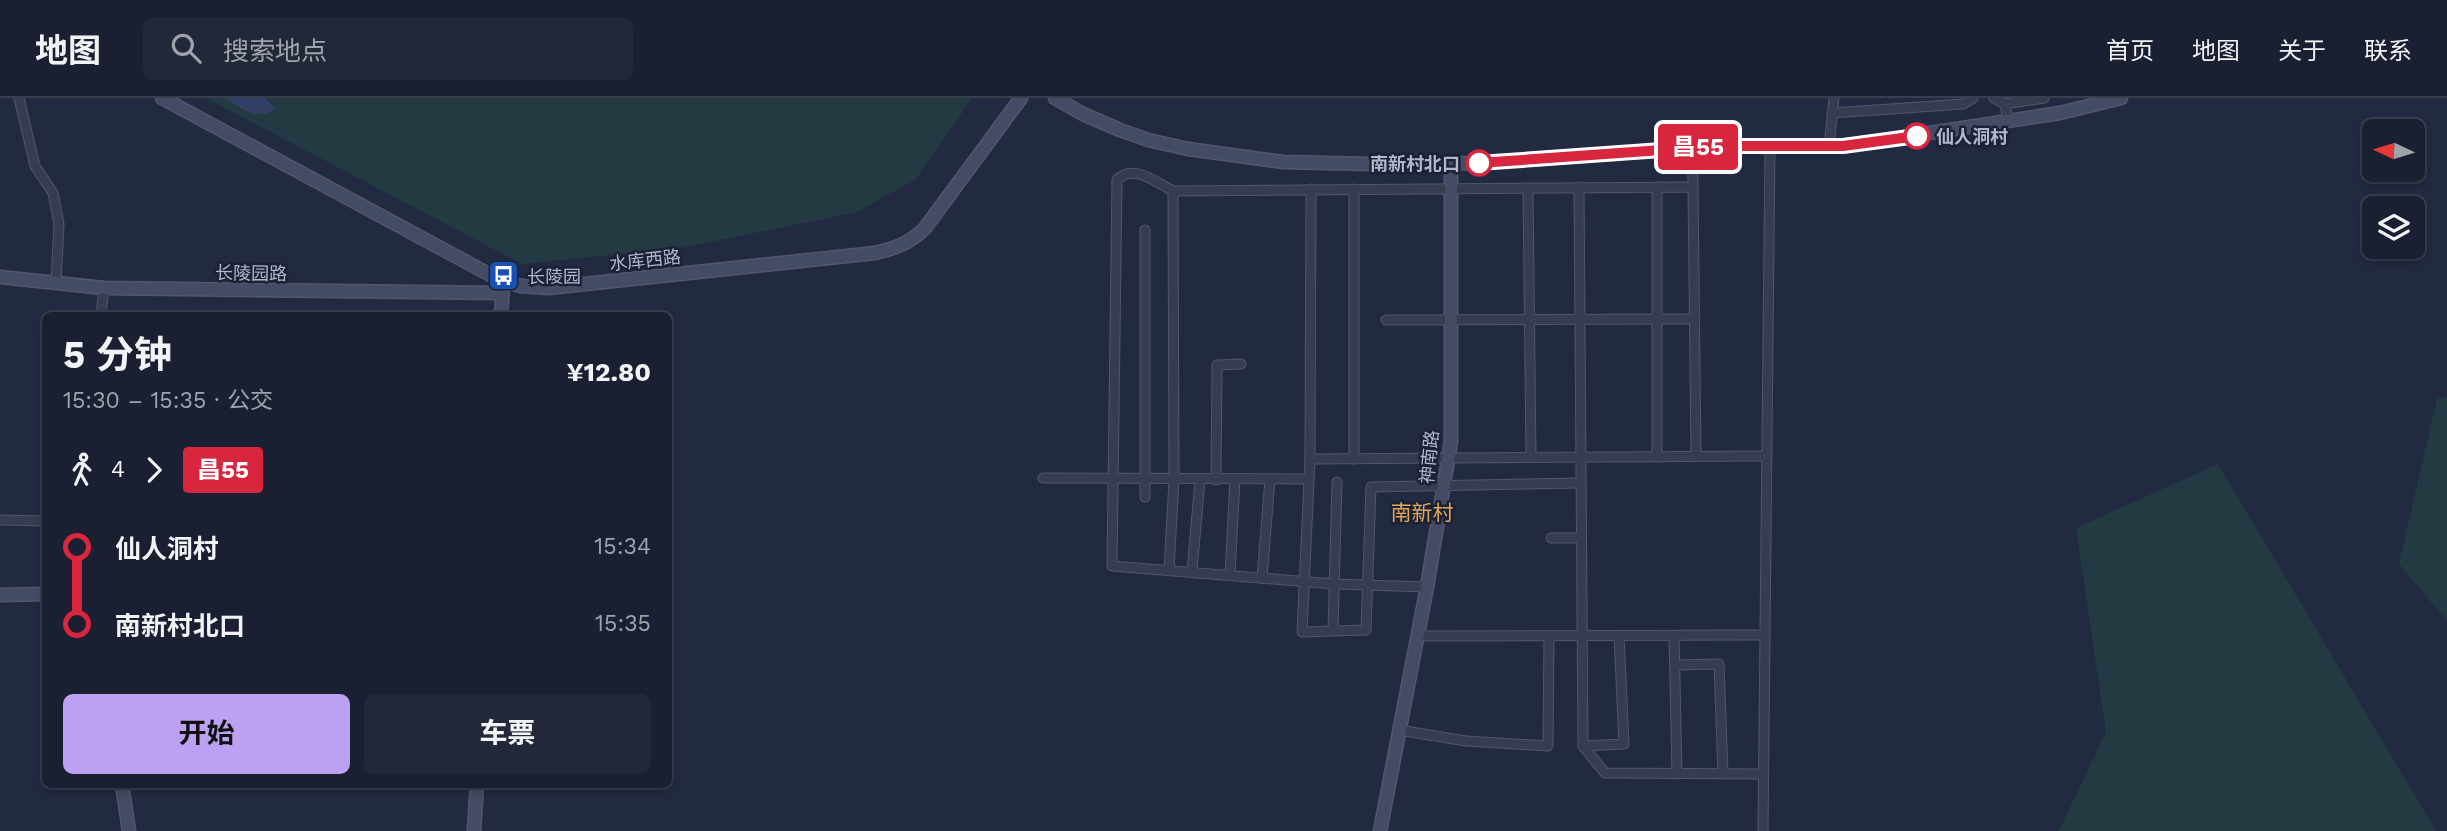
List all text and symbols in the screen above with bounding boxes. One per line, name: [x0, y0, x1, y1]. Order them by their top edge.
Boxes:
search box: [143, 17, 633, 80]
icon: search: [167, 29, 205, 67]
text: 地图: [35, 31, 101, 70]
text: 搜索地点: [223, 36, 327, 66]
text: 首页: [2106, 37, 2154, 65]
text: 地图: [2192, 37, 2240, 65]
text: 关于: [2278, 37, 2326, 65]
text: 联系: [2364, 37, 2412, 65]
north arrow: [2362, 119, 2426, 182]
map controls: [2362, 119, 2425, 259]
marker: 仙人洞村: [1904, 123, 1930, 149]
line badge: 昌55: [1658, 124, 1738, 170]
place label: 仙人洞村: [1936, 126, 2008, 147]
text: 昌55: [1672, 133, 1724, 161]
marker: 南新村北口: [1466, 150, 1492, 176]
place label: 南新村北口: [1370, 153, 1460, 174]
button: layers: [2362, 196, 2425, 259]
street label: 水库西路: [608, 246, 682, 274]
bus stop icon: 长陵园: [487, 259, 521, 293]
street label: 长陵园路: [215, 262, 287, 284]
place label: 长陵园: [527, 266, 581, 287]
text: 5 分钟: [63, 333, 172, 377]
text: ¥12.80: [566, 357, 651, 387]
text: 15:30 – 15:35 · 公交: [63, 387, 273, 414]
street label: 神南路: [1416, 429, 1442, 485]
icon: walk: [63, 451, 101, 489]
icon: forward: [135, 451, 173, 489]
text: 4: [111, 456, 125, 483]
text: 昌55: [197, 456, 249, 484]
district label: 南新村: [1391, 500, 1454, 525]
text: 15:34: [594, 533, 651, 560]
text: 仙人洞村: [115, 534, 219, 564]
text: 15:35: [595, 610, 651, 637]
text: 南新村北口: [115, 611, 245, 641]
button: 开始: [63, 694, 350, 774]
button: 车票: [364, 694, 651, 774]

